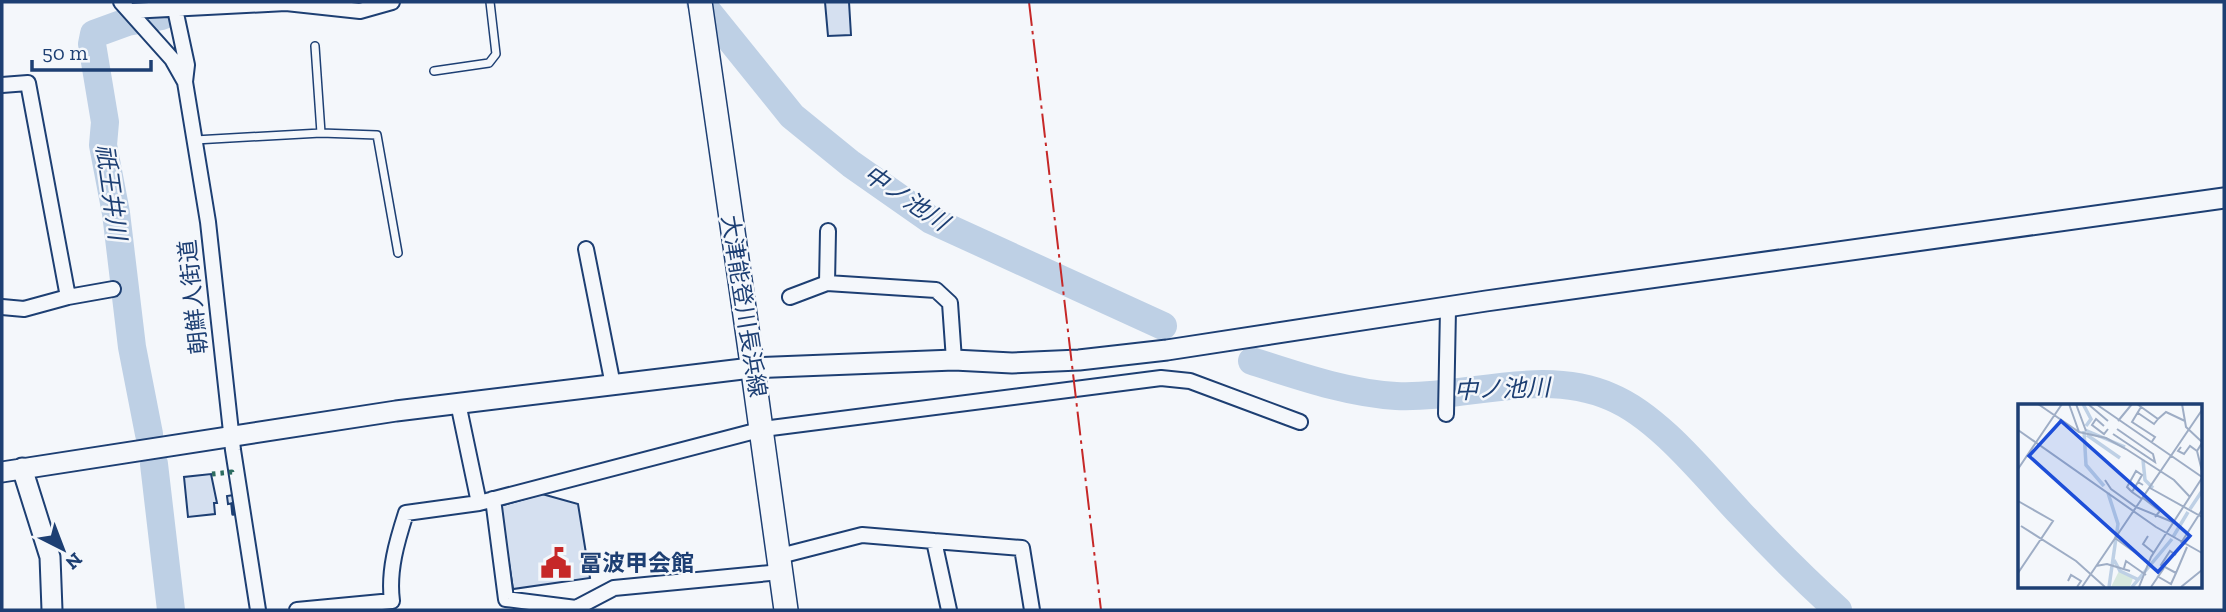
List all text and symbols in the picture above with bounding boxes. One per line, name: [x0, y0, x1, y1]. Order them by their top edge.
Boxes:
scale bar: [32, 28, 150, 72]
text: 50 m: [42, 40, 88, 65]
water label: 祇王井川: [90, 142, 133, 244]
water label: 中ノ池川: [858, 159, 957, 238]
street label: 大津能登川長浜線: [716, 213, 772, 399]
street label: 朝鮮人街道: [173, 238, 213, 356]
water label: 中ノ池川: [1454, 372, 1553, 405]
inset map: [2018, 404, 2202, 588]
north arrow: [28, 514, 98, 584]
public building icon: 冨波甲会館: [539, 546, 573, 580]
text: N: [61, 548, 87, 575]
place label: 冨波甲会館: [579, 549, 694, 577]

